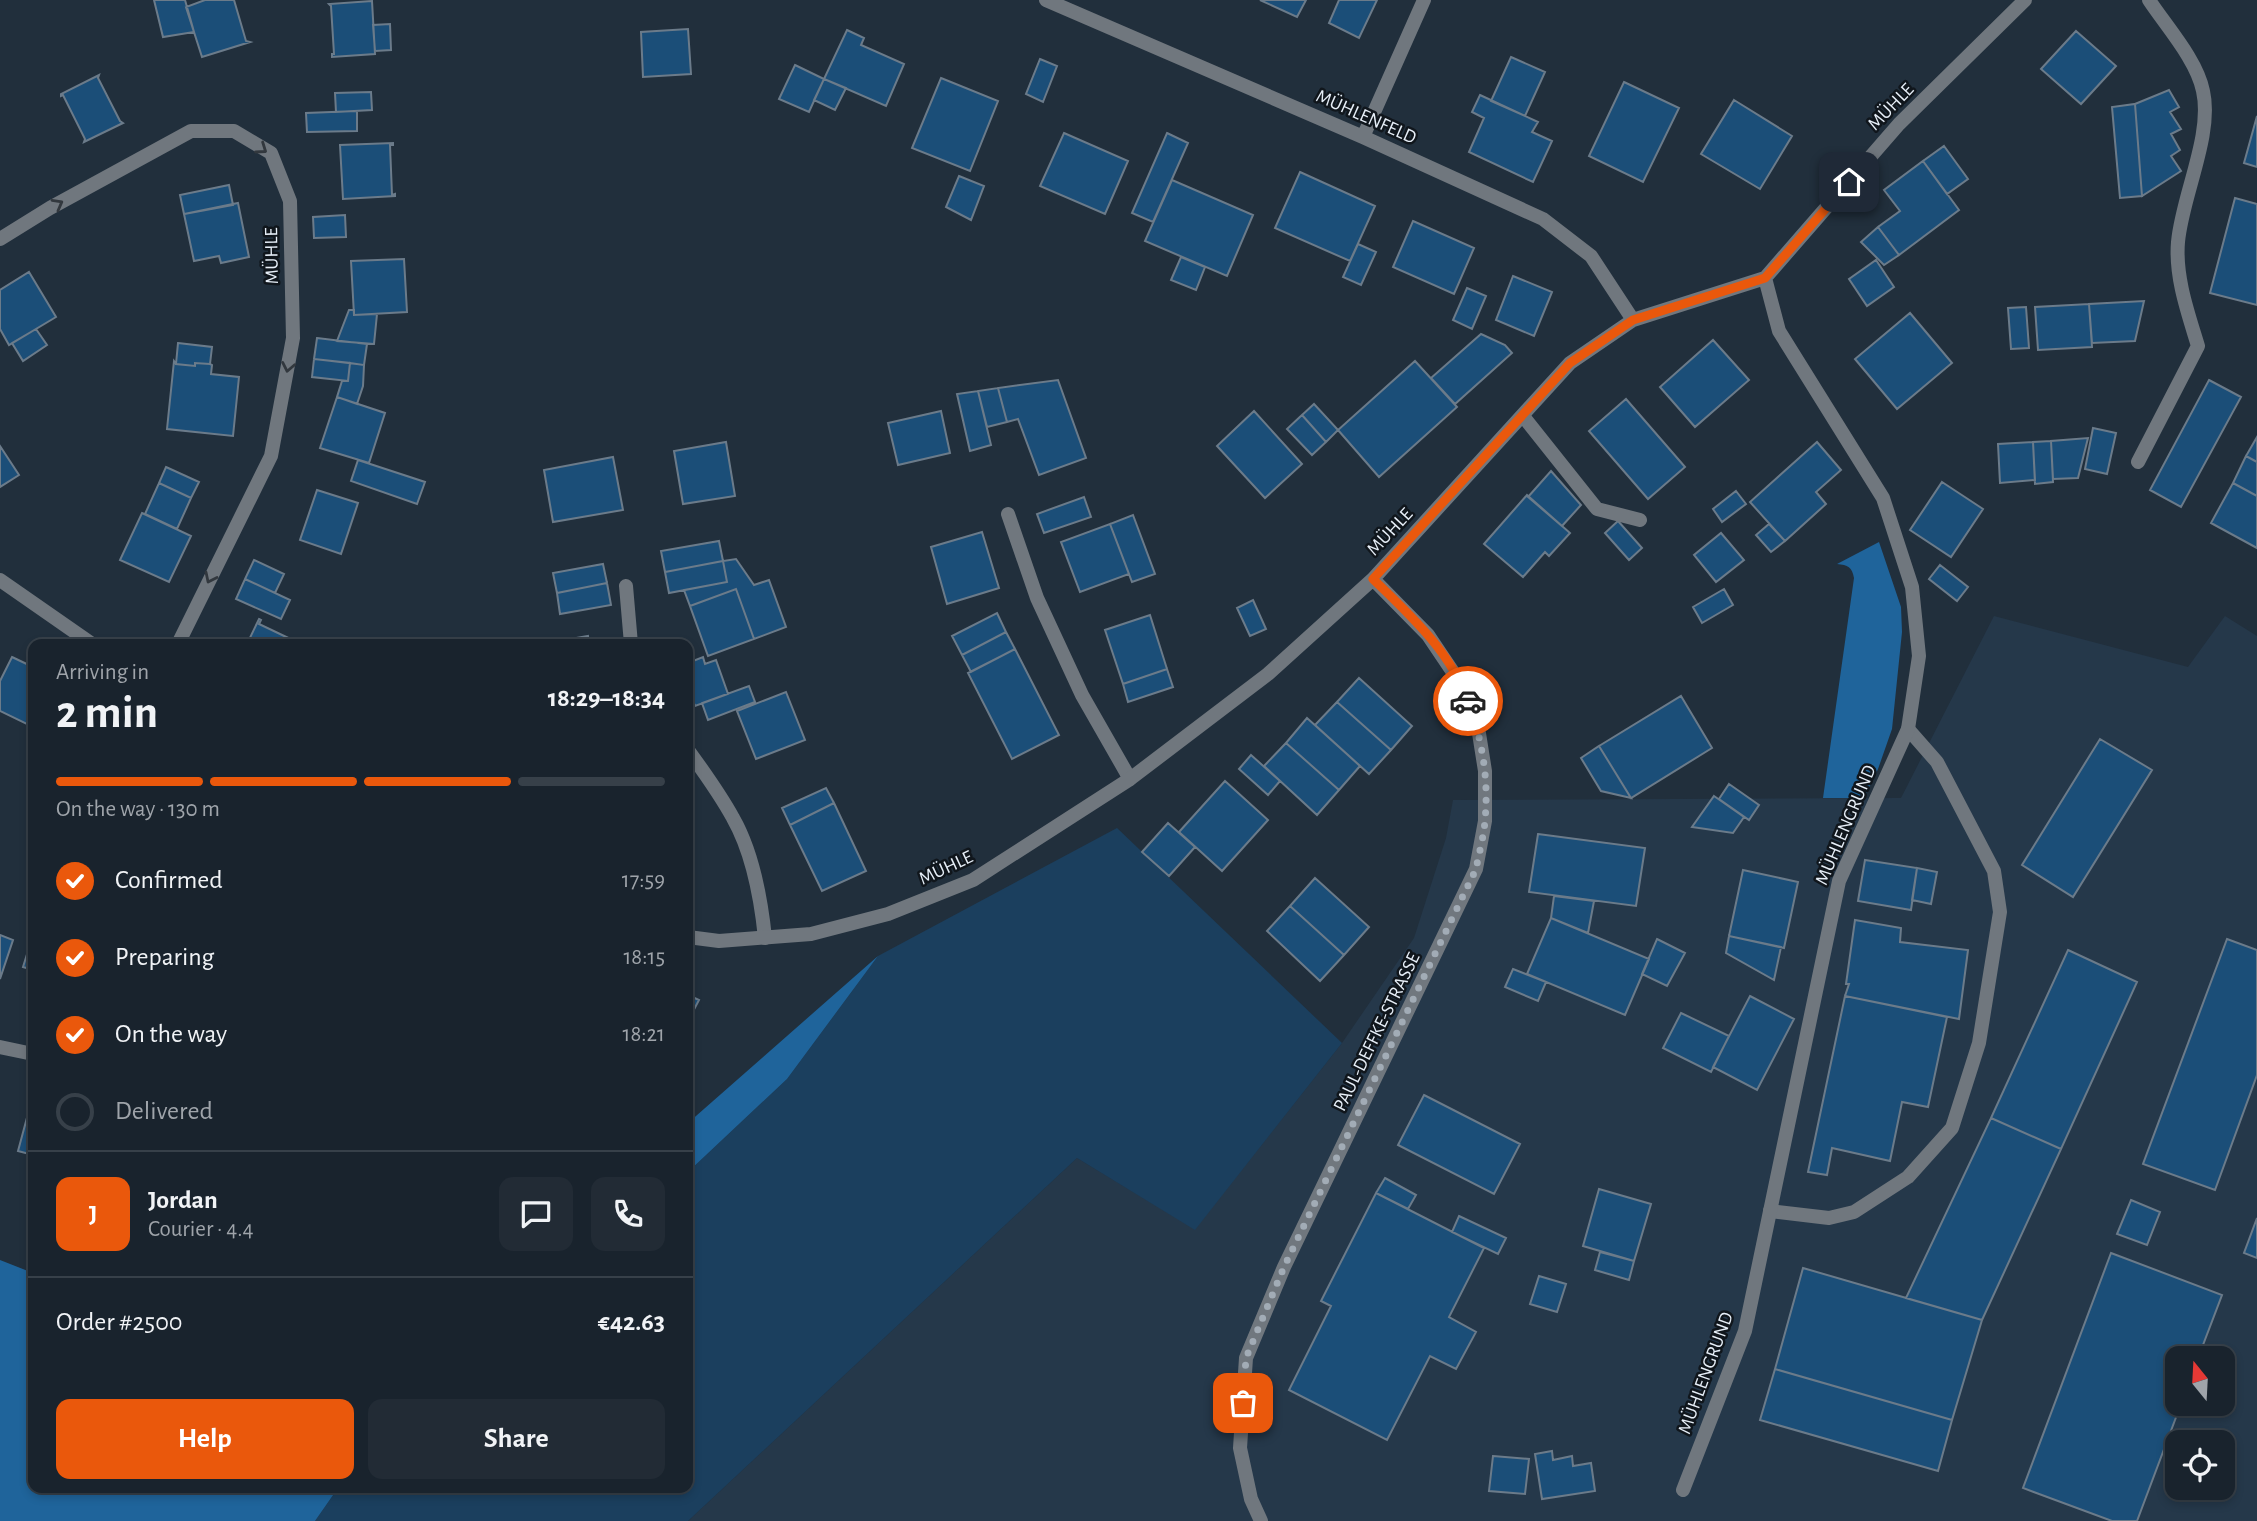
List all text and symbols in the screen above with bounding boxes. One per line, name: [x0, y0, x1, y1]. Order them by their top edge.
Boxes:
street label: MÜHLE: [1864, 79, 1918, 134]
street label: MÜHLENFELD: [1313, 86, 1419, 148]
one-way arrow: [254, 141, 267, 153]
pin: [1819, 152, 1879, 212]
icon: home: [1830, 163, 1868, 201]
one-way arrow: [51, 199, 64, 212]
street label: MÜHLE: [261, 227, 282, 285]
one-way arrow: [281, 361, 296, 373]
street label: MÜHLE: [1363, 504, 1416, 559]
one-way arrow: [205, 571, 219, 583]
text: Arriving in: [56, 661, 149, 684]
courier: [1433, 666, 1503, 736]
icon: car: [1449, 682, 1487, 720]
text: 18:29–18:34: [548, 685, 665, 711]
text: 2 min: [56, 690, 158, 736]
street label: MÜHLENGRUND: [1811, 762, 1880, 888]
text: On the way · 130 m: [56, 798, 220, 821]
street label: MÜHLE: [916, 846, 976, 889]
icon: check: [56, 862, 94, 900]
text: Confirmed: [115, 867, 223, 893]
text: 17:59: [622, 869, 665, 892]
icon: check: [56, 939, 94, 977]
text: Preparing: [115, 944, 214, 970]
text: 18:15: [623, 946, 665, 969]
street label: PAUL-DEFFKE-STRASSE: [1330, 950, 1424, 1114]
icon: check: [56, 1016, 94, 1054]
text: On the way: [115, 1021, 227, 1047]
text: 18:21: [623, 1023, 665, 1046]
text: Delivered: [115, 1098, 213, 1124]
button: chat: [499, 1177, 573, 1251]
button: phone: [591, 1177, 665, 1251]
text: Jordan: [148, 1187, 218, 1213]
text: J: [89, 1201, 97, 1227]
text: Courier · 4.4: [148, 1218, 254, 1241]
text: Order #2500: [56, 1309, 183, 1335]
text: €42.63: [598, 1309, 665, 1335]
street label: MÜHLENGRUND: [1674, 1309, 1737, 1437]
north arrow: [2165, 1346, 2235, 1416]
map controls: [2165, 1346, 2235, 1500]
pin: [1213, 1373, 1273, 1433]
icon: bag: [1224, 1384, 1262, 1422]
button: Help: [56, 1399, 354, 1479]
button: Share: [368, 1399, 665, 1479]
button: locate: [2165, 1430, 2235, 1500]

